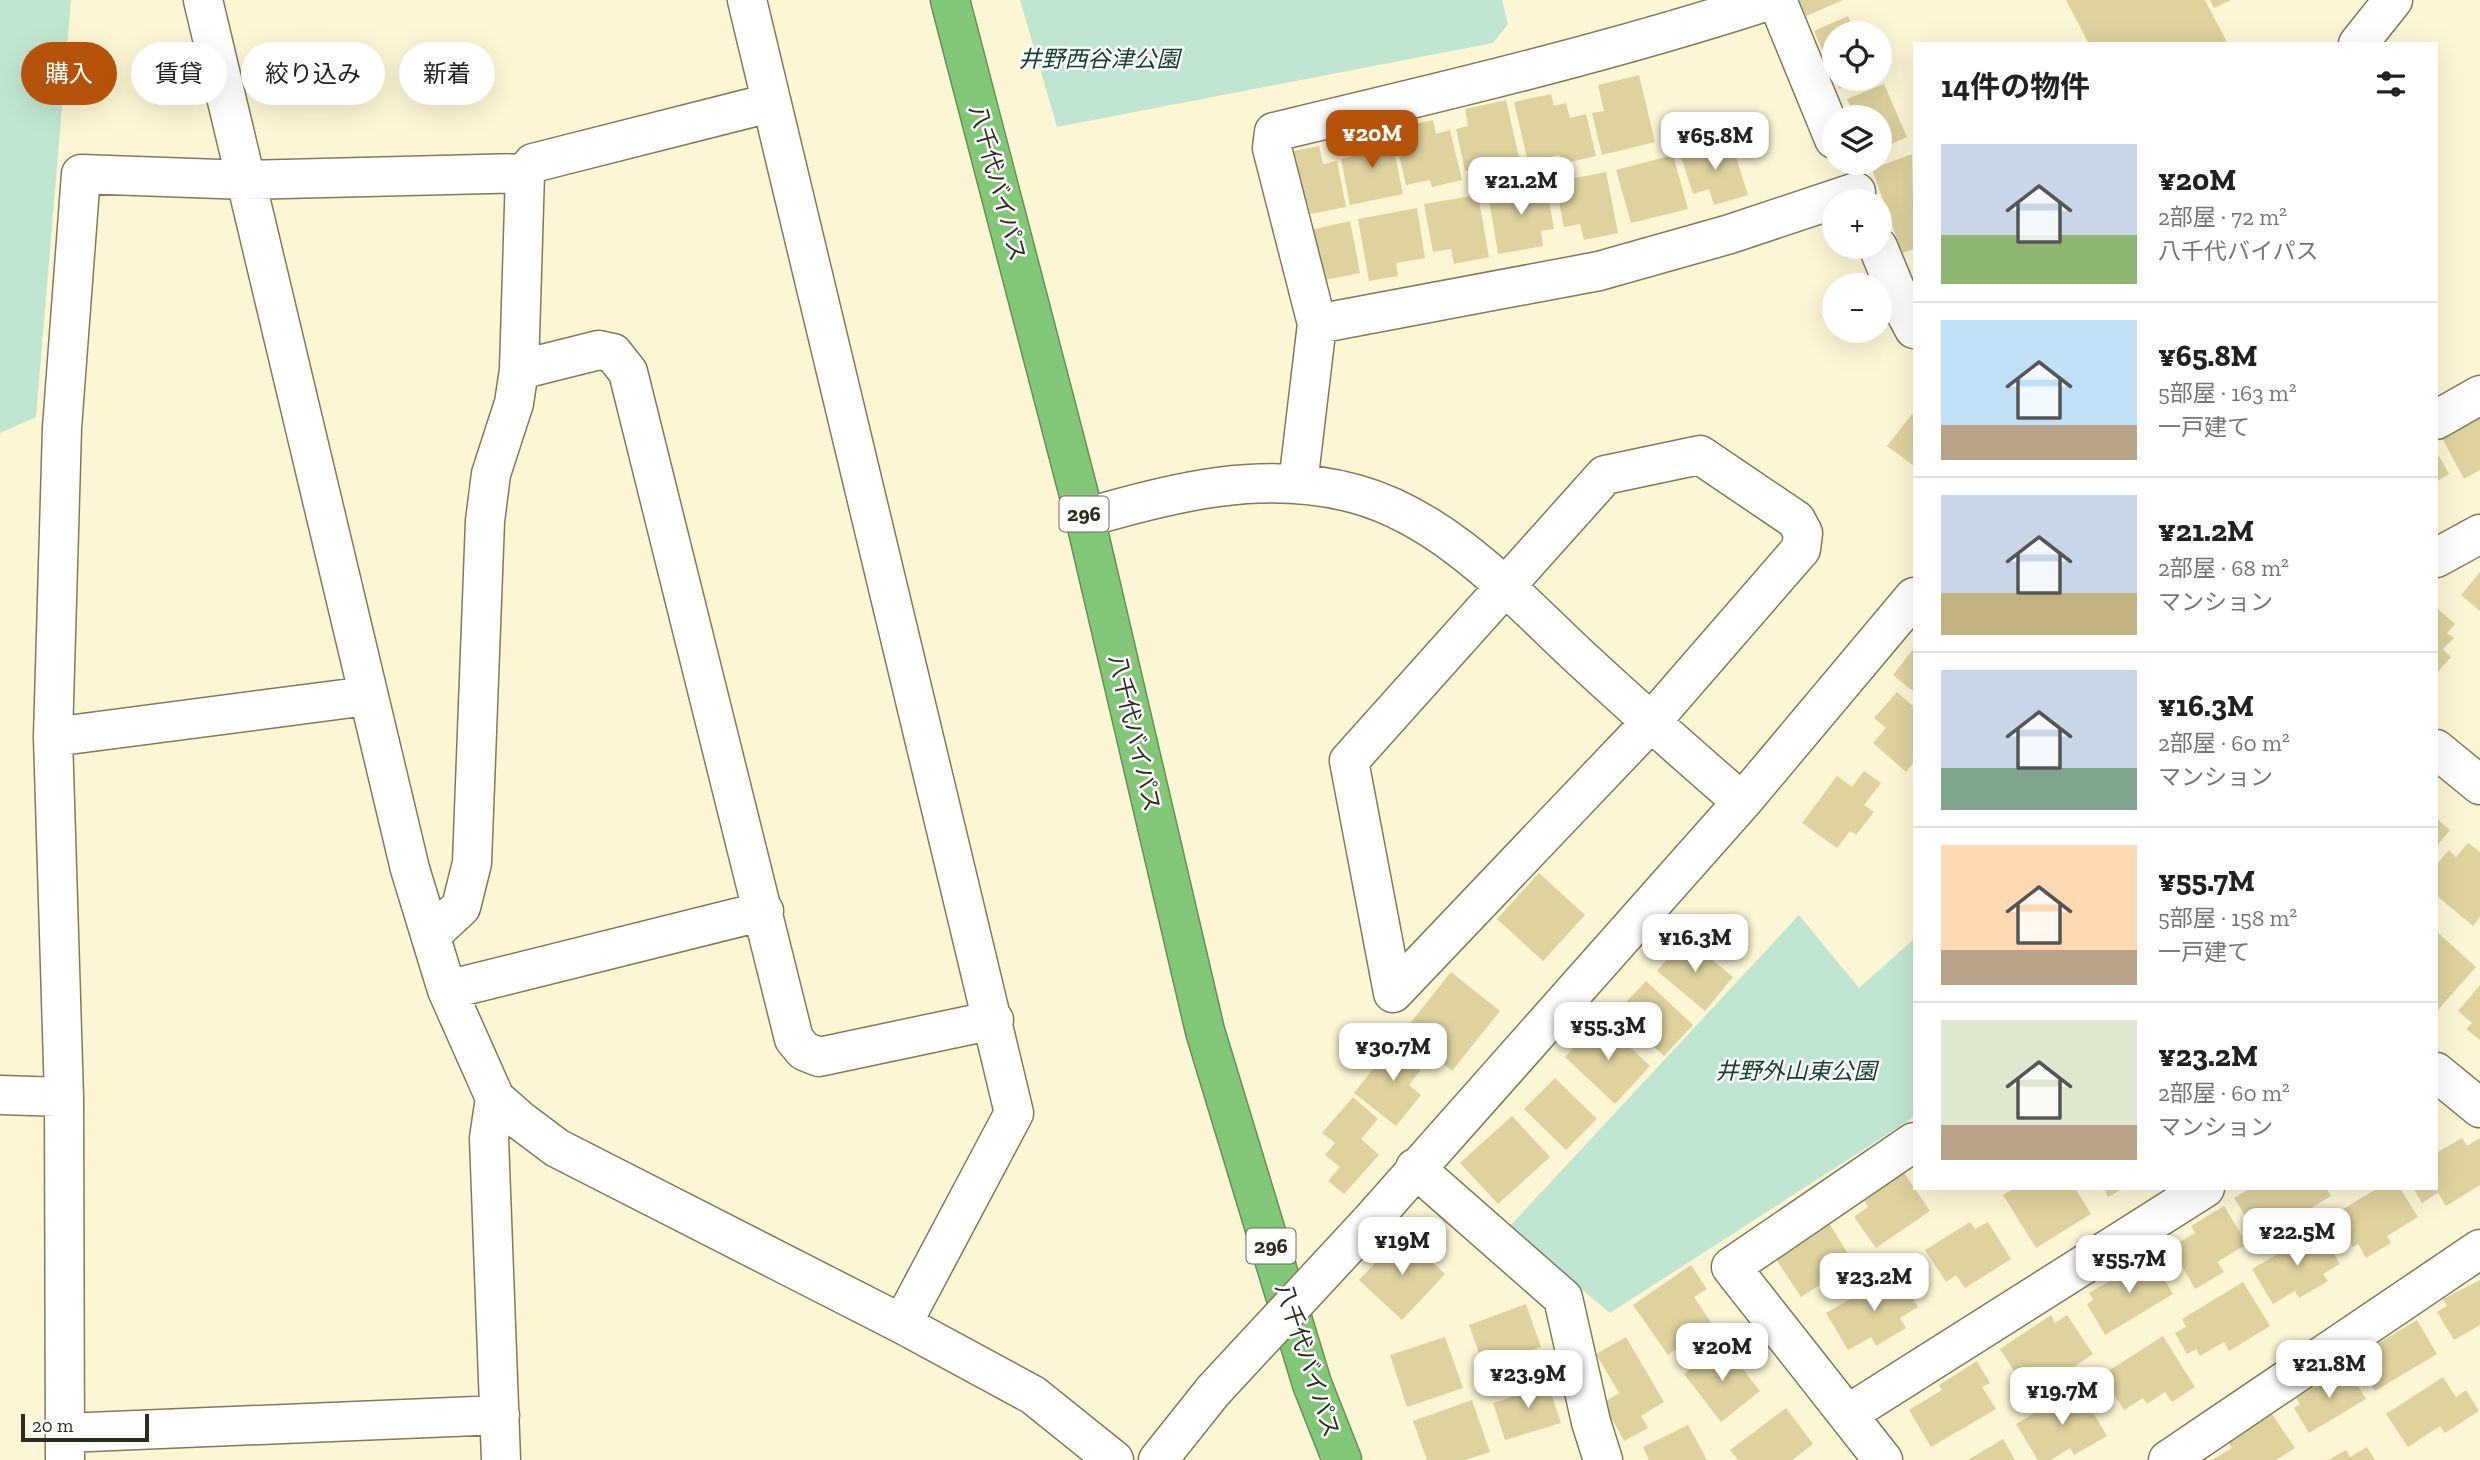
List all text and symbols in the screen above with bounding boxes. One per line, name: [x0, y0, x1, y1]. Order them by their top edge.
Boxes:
map controls: [1822, 21, 1892, 343]
button: locate: [1822, 21, 1892, 91]
chip: 購入: [21, 42, 117, 105]
chip: 賃貸: [131, 42, 227, 105]
chip: 絞り込み: [241, 42, 385, 105]
chip: 新着: [399, 42, 495, 105]
park label: 井野西谷津公園: [1019, 45, 1183, 73]
icon: filters: [2372, 65, 2410, 103]
text: 14件の物件: [1941, 69, 2090, 105]
street label: 八千代バイパス: [964, 102, 1032, 264]
button: layers: [1822, 105, 1892, 175]
pin: ¥20M: [1331, 110, 1413, 170]
pin: ¥65.8M: [1658, 113, 1772, 172]
text: ¥20M: [1342, 119, 1402, 147]
text: ¥65.8M: [1677, 121, 1753, 149]
pin: ¥21.2M: [1464, 158, 1578, 217]
text: ¥20M: [2158, 162, 2236, 198]
text: ¥21.2M: [1484, 166, 1558, 194]
icon: home: [1997, 172, 2081, 256]
button: +: [1822, 189, 1892, 259]
text: 2部屋 · 72 m²: [2158, 203, 2287, 231]
text: 八千代バイパス: [2158, 237, 2319, 265]
button: −: [1822, 273, 1892, 343]
text: ¥65.8M: [2158, 338, 2258, 374]
icon: home: [1997, 348, 2081, 432]
text: 5部屋 · 163 m²: [2158, 379, 2297, 407]
text: 一戸建て: [2158, 413, 2250, 441]
road number: 296: [1060, 496, 1108, 532]
text: ¥21.2M: [2158, 513, 2254, 549]
icon: home: [1997, 523, 2081, 607]
text: 2部屋 · 68 m²: [2158, 554, 2289, 582]
text: マンション: [2158, 588, 2273, 616]
street label: 八千代バイパス: [1103, 652, 1167, 814]
text: ¥16.3M: [2158, 688, 2254, 724]
icon: home: [1997, 698, 2081, 782]
text: 2部屋 · 60 m²: [2158, 729, 2290, 757]
text: マンション: [2158, 763, 2273, 791]
text: ¥55.7M: [2158, 863, 2255, 899]
icon: home: [1997, 873, 2081, 957]
text: 5部屋 · 158 m²: [2158, 904, 2297, 932]
pin: ¥16.3M: [1638, 914, 1752, 974]
text: ¥16.3M: [1658, 923, 1732, 951]
text: 一戸建て: [2158, 938, 2250, 966]
pin: ¥55.3M: [1551, 1002, 1665, 1062]
text: ¥55.3M: [1570, 1011, 1646, 1039]
pin: ¥30.7M: [1336, 1024, 1450, 1083]
text: ¥30.7M: [1355, 1032, 1431, 1060]
text: ¥23.2M: [2158, 1038, 2258, 1074]
icon: home: [1997, 1048, 2081, 1132]
park label: 井野外山東公園: [1716, 1057, 1880, 1085]
text: 2部屋 · 60 m²: [2158, 1079, 2290, 1107]
text: マンション: [2158, 1113, 2273, 1141]
pin: ¥22.5M: [2240, 1208, 2354, 1268]
text: ¥22.5M: [2259, 1217, 2335, 1245]
pin: ¥19M: [1361, 1218, 1443, 1277]
text: ¥19M: [1374, 1226, 1430, 1254]
road number: 296: [1246, 1228, 1296, 1264]
pin: ¥55.7M: [2072, 1236, 2186, 1295]
text: ¥55.7M: [2092, 1244, 2166, 1272]
pin: ¥23.2M: [1817, 1254, 1931, 1313]
text: ¥23.2M: [1836, 1262, 1912, 1290]
street label: 八千代バイパス: [1270, 1279, 1346, 1441]
pin: ¥20M: [1681, 1324, 1763, 1383]
text: ¥20M: [1692, 1332, 1752, 1360]
pin: ¥21.8M: [2272, 1340, 2386, 1400]
text: ¥21.8M: [2292, 1349, 2366, 1377]
pin: ¥23.9M: [1471, 1350, 1585, 1410]
text: ¥23.9M: [1490, 1359, 1566, 1387]
pin: ¥19.7M: [2005, 1368, 2119, 1427]
text: ¥19.7M: [2026, 1376, 2098, 1404]
scale bar: [21, 1411, 149, 1443]
text: 20 m: [32, 1414, 73, 1437]

